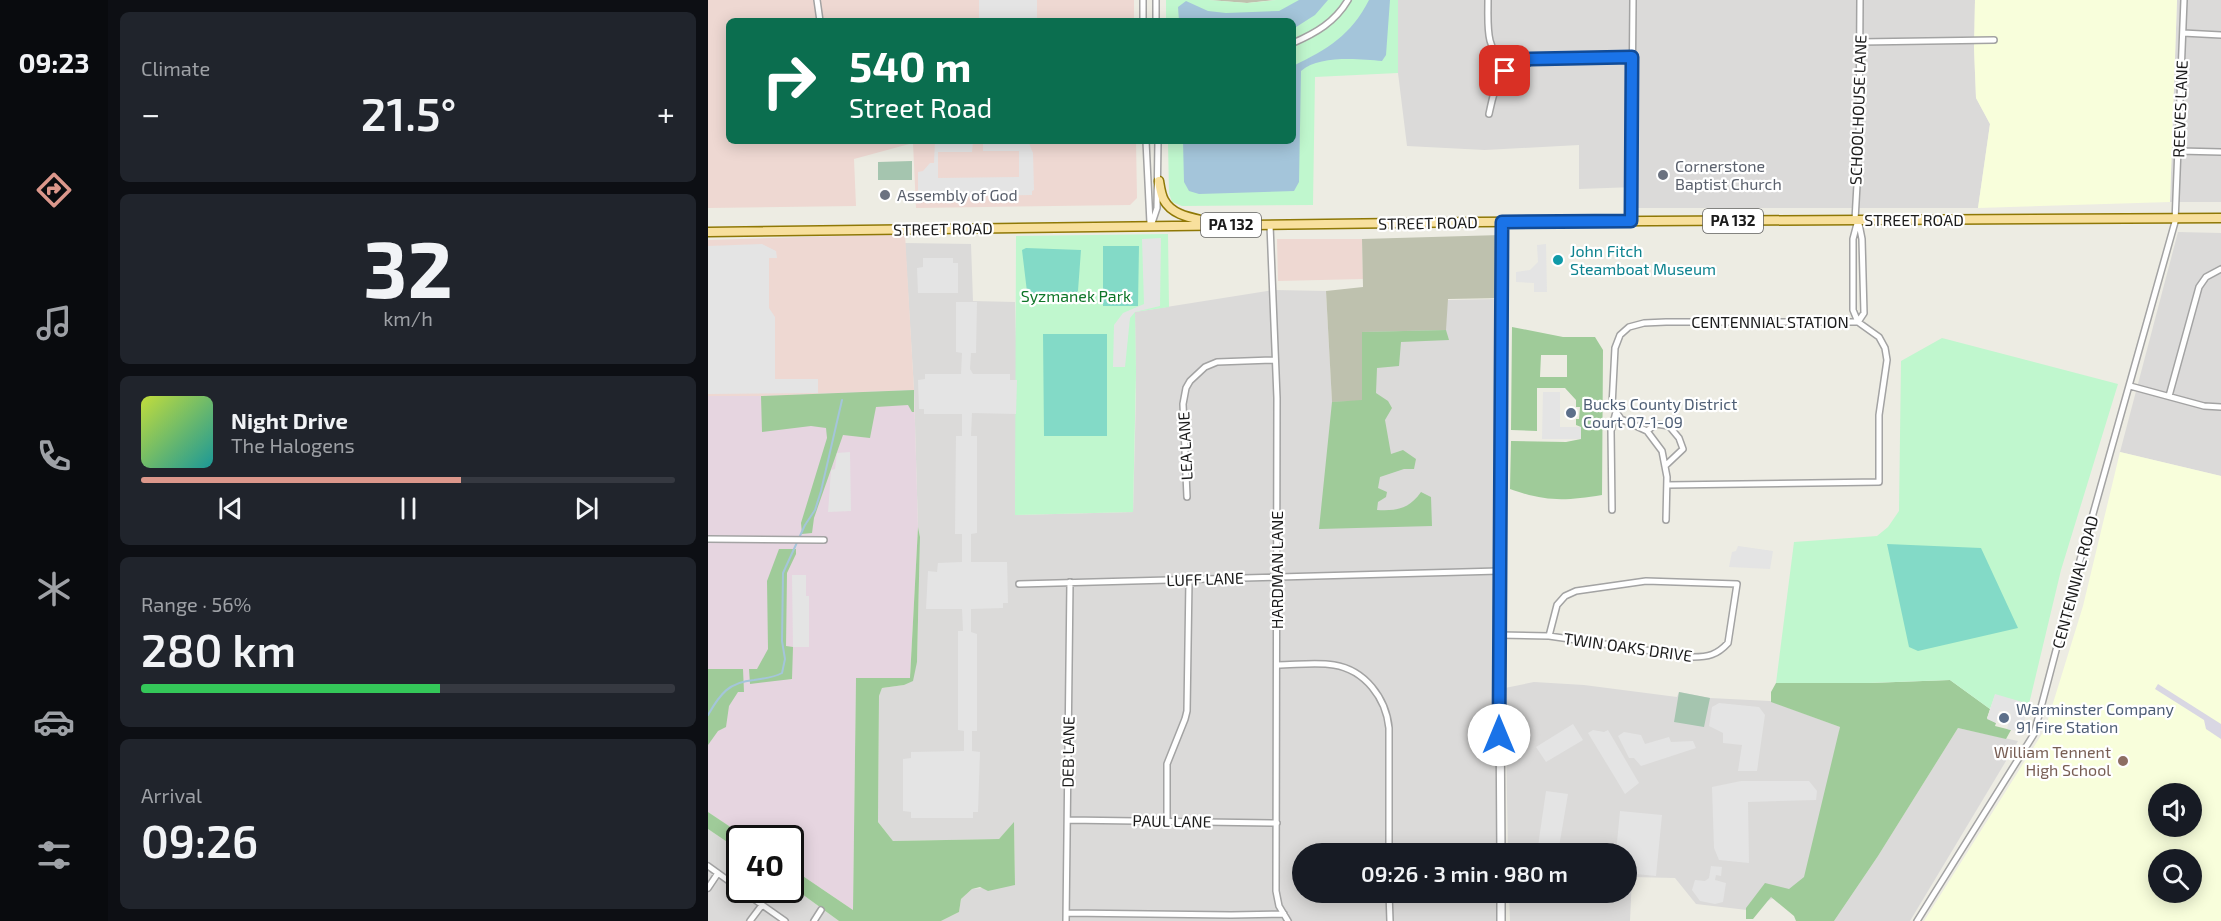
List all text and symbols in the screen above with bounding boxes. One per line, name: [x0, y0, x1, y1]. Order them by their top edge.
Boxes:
street label: SCHOOLHOUSE LANE: [1845, 34, 1870, 185]
text: 540 m: [849, 40, 972, 90]
icon: right: [750, 42, 828, 120]
pin: [1479, 45, 1530, 96]
text: 09:23: [19, 46, 89, 78]
icon: arrive: [1488, 54, 1521, 87]
text: Climate: [141, 56, 210, 80]
street label: REEVES LANE: [2168, 60, 2191, 158]
text: 21.5°: [361, 86, 456, 140]
text: Street Road: [849, 91, 992, 123]
text: −: [141, 93, 160, 133]
text: +: [657, 93, 675, 133]
place label: Cornerstone Baptist Church: [1675, 156, 1782, 193]
marker: Cornerstone Baptist Church: [1656, 168, 1670, 182]
icon: directions: [33, 169, 75, 211]
place label: Assembly of God: [897, 185, 1018, 204]
marker: Assembly of God: [878, 188, 892, 202]
road number: PA 132: [1703, 209, 1763, 233]
street label: STREET ROAD: [1864, 210, 1964, 229]
street label: STREET ROAD: [1378, 212, 1478, 233]
road number: PA 132: [1201, 213, 1261, 237]
street label: STREET ROAD: [893, 218, 993, 239]
text: 32: [363, 220, 453, 314]
place label: John Fitch Steamboat Museum: [1570, 241, 1716, 278]
marker: John Fitch Steamboat Museum: [1551, 253, 1565, 267]
park label: Syzmanek Park: [1021, 286, 1131, 305]
icon: music: [33, 302, 75, 344]
text: km/h: [383, 306, 433, 330]
street label: CENTENNIAL STATION: [1691, 312, 1849, 331]
place label: Bucks County District Court 07-1-09: [1583, 394, 1737, 431]
marker: Bucks County District Court 07-1-09: [1564, 406, 1578, 420]
text: Night Drive: [231, 407, 348, 433]
street label: LEA LANE: [1173, 411, 1196, 481]
text: The Halogens: [231, 433, 355, 457]
icon: phone: [33, 435, 75, 477]
icon: previous: [214, 492, 247, 525]
icon: pause: [392, 492, 425, 525]
icon: next: [570, 492, 603, 525]
street label: HARDMAN LANE: [1267, 511, 1286, 629]
street label: CENTENNIAL ROAD: [2048, 513, 2101, 650]
icon: climate: [33, 568, 75, 610]
street label: LUFF LANE: [1166, 568, 1244, 589]
text: Range · 56%: [141, 592, 251, 616]
text: 280 km: [141, 622, 296, 676]
street label: TWIN OAKS DRIVE: [1563, 628, 1694, 665]
place label: Warminster Company 91 Fire Station: [2016, 699, 2175, 736]
icon: car: [33, 701, 75, 743]
position arrow: [1467, 703, 1531, 767]
marker: Warminster Company 91 Fire Station: [1997, 711, 2011, 725]
street label: DEB LANE: [1057, 716, 1078, 788]
place label: William Tennent High School: [1994, 742, 2111, 779]
marker: William Tennent High School: [2116, 754, 2130, 768]
text: Arrival: [141, 783, 202, 807]
map controls: [2148, 783, 2202, 903]
button: sound: [2148, 783, 2202, 837]
street label: PAUL LANE: [1132, 810, 1212, 831]
text: 09:26: [141, 813, 258, 867]
speed limit sign: 40: [726, 825, 804, 903]
icon: filters: [33, 834, 75, 876]
button: search: [2148, 849, 2202, 903]
text: 09:26 · 3 min · 980 m: [1361, 860, 1568, 886]

